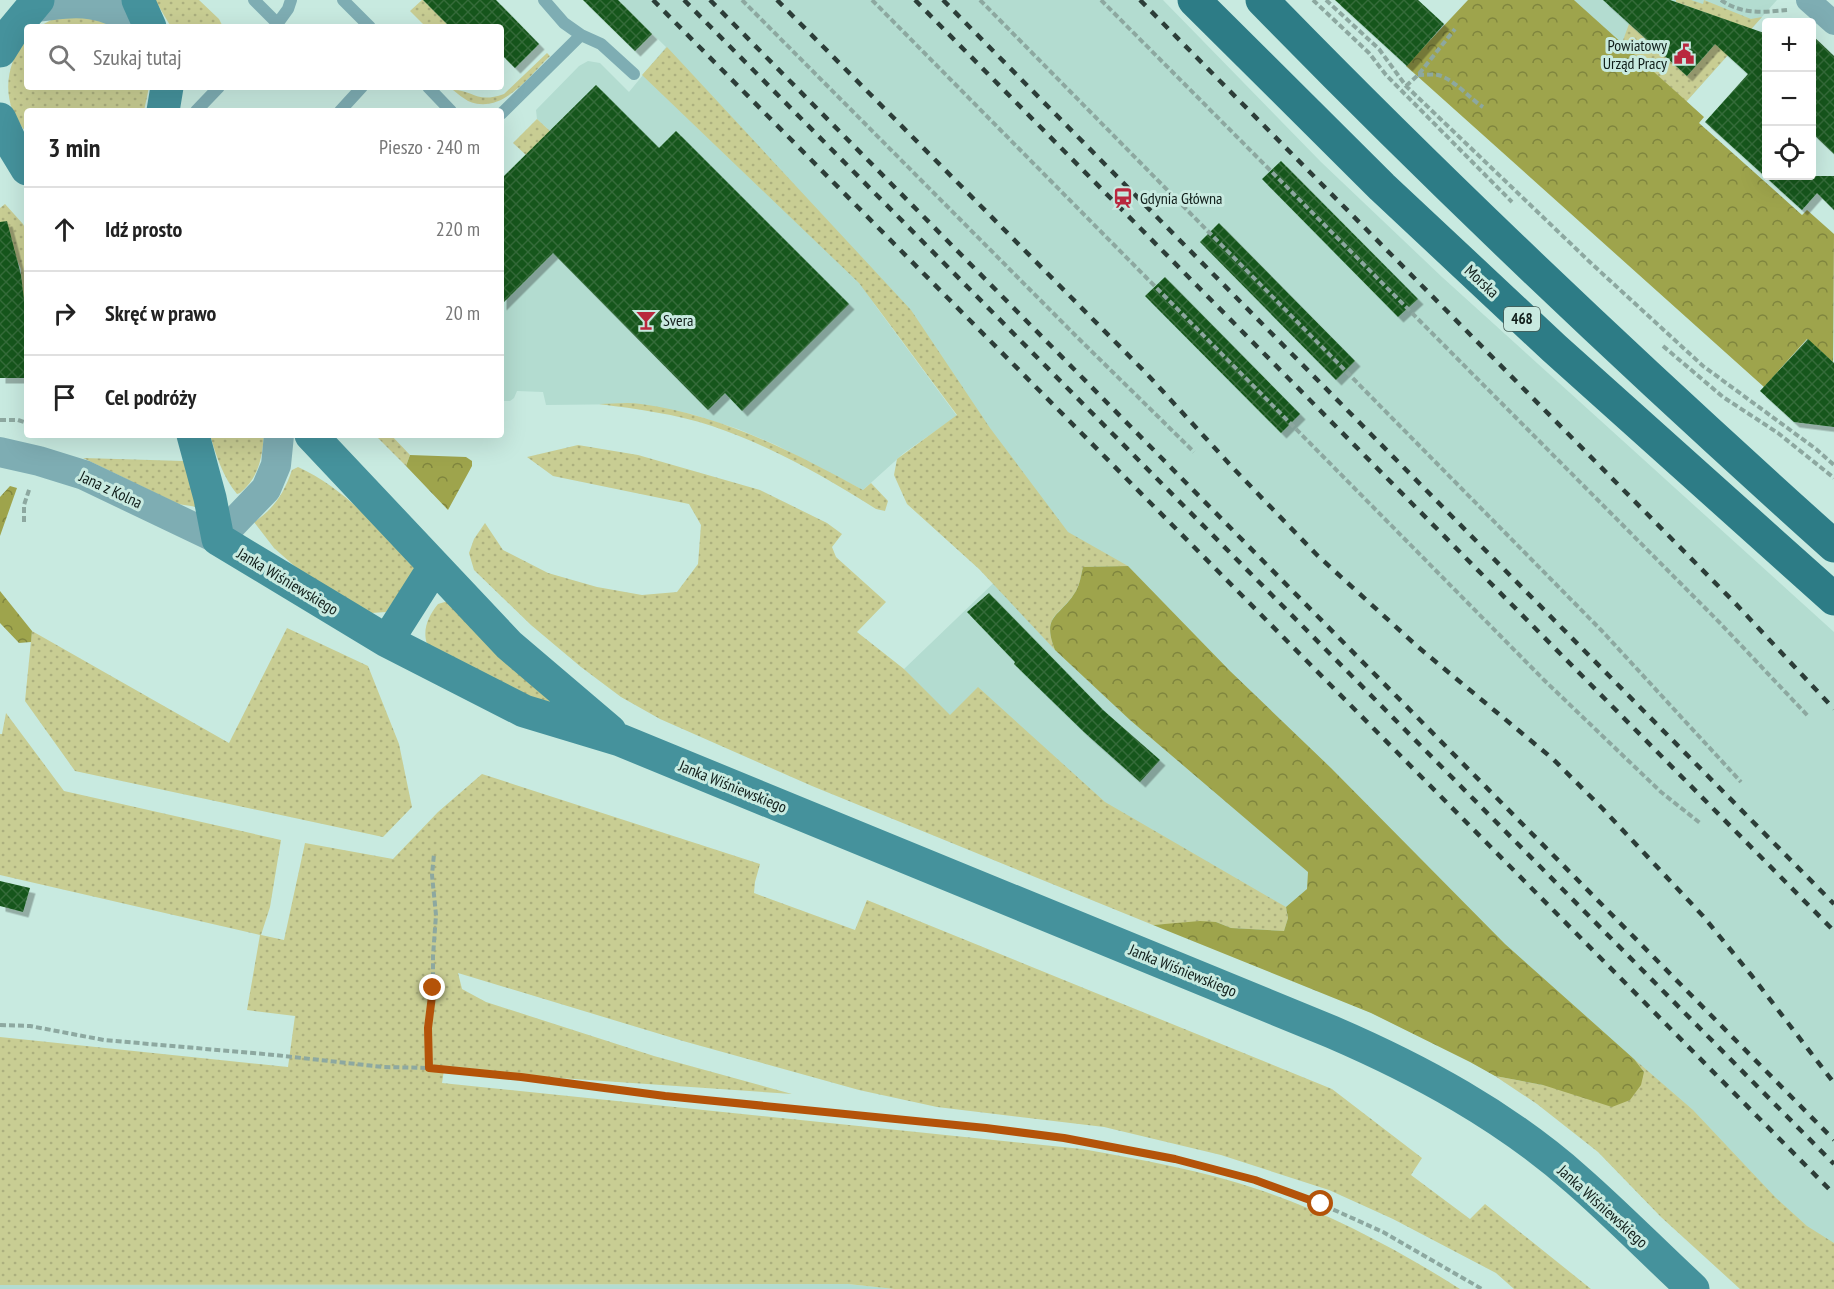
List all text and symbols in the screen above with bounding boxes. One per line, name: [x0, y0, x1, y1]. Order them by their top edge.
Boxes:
map controls: [1762, 18, 1816, 180]
button: +: [1762, 18, 1816, 72]
search box: [24, 24, 504, 90]
place label: Powiatowy Urząd Pracy: [1603, 35, 1667, 73]
icon: search: [45, 41, 78, 74]
public building icon: Powiatowy Urząd Pracy: [1672, 42, 1696, 66]
text: Szukaj tutaj: [93, 43, 182, 71]
button: −: [1762, 72, 1816, 126]
button: locate: [1762, 126, 1816, 180]
text: 3 min: [48, 131, 101, 164]
text: Pieszo · 240 m: [379, 134, 480, 160]
station icon: Gdynia Główna: [1111, 186, 1135, 210]
place label: Gdynia Główna: [1140, 188, 1222, 208]
icon: ahead: [48, 213, 81, 246]
text: Idź prosto: [105, 215, 182, 243]
text: 220 m: [436, 216, 480, 242]
street label: Morska: [1461, 260, 1503, 302]
icon: right: [48, 297, 81, 330]
text: Skręć w prawo: [105, 299, 216, 327]
text: 20 m: [445, 300, 480, 326]
road number: 468: [1504, 307, 1540, 331]
bar icon: Svera: [634, 308, 658, 332]
place label: Svera: [663, 310, 693, 330]
icon: arrive: [48, 381, 81, 414]
text: Cel podróży: [105, 383, 196, 411]
street label: Jana z Kolna: [75, 465, 146, 512]
street label: Janka Wiśniewskiego: [233, 542, 342, 619]
street label: Janka Wiśniewskiego: [675, 755, 790, 817]
street label: Janka Wiśniewskiego: [1125, 939, 1240, 1001]
route end: [419, 974, 445, 1000]
street label: Janka Wiśniewskiego: [1553, 1160, 1652, 1252]
route start: [1307, 1190, 1333, 1216]

